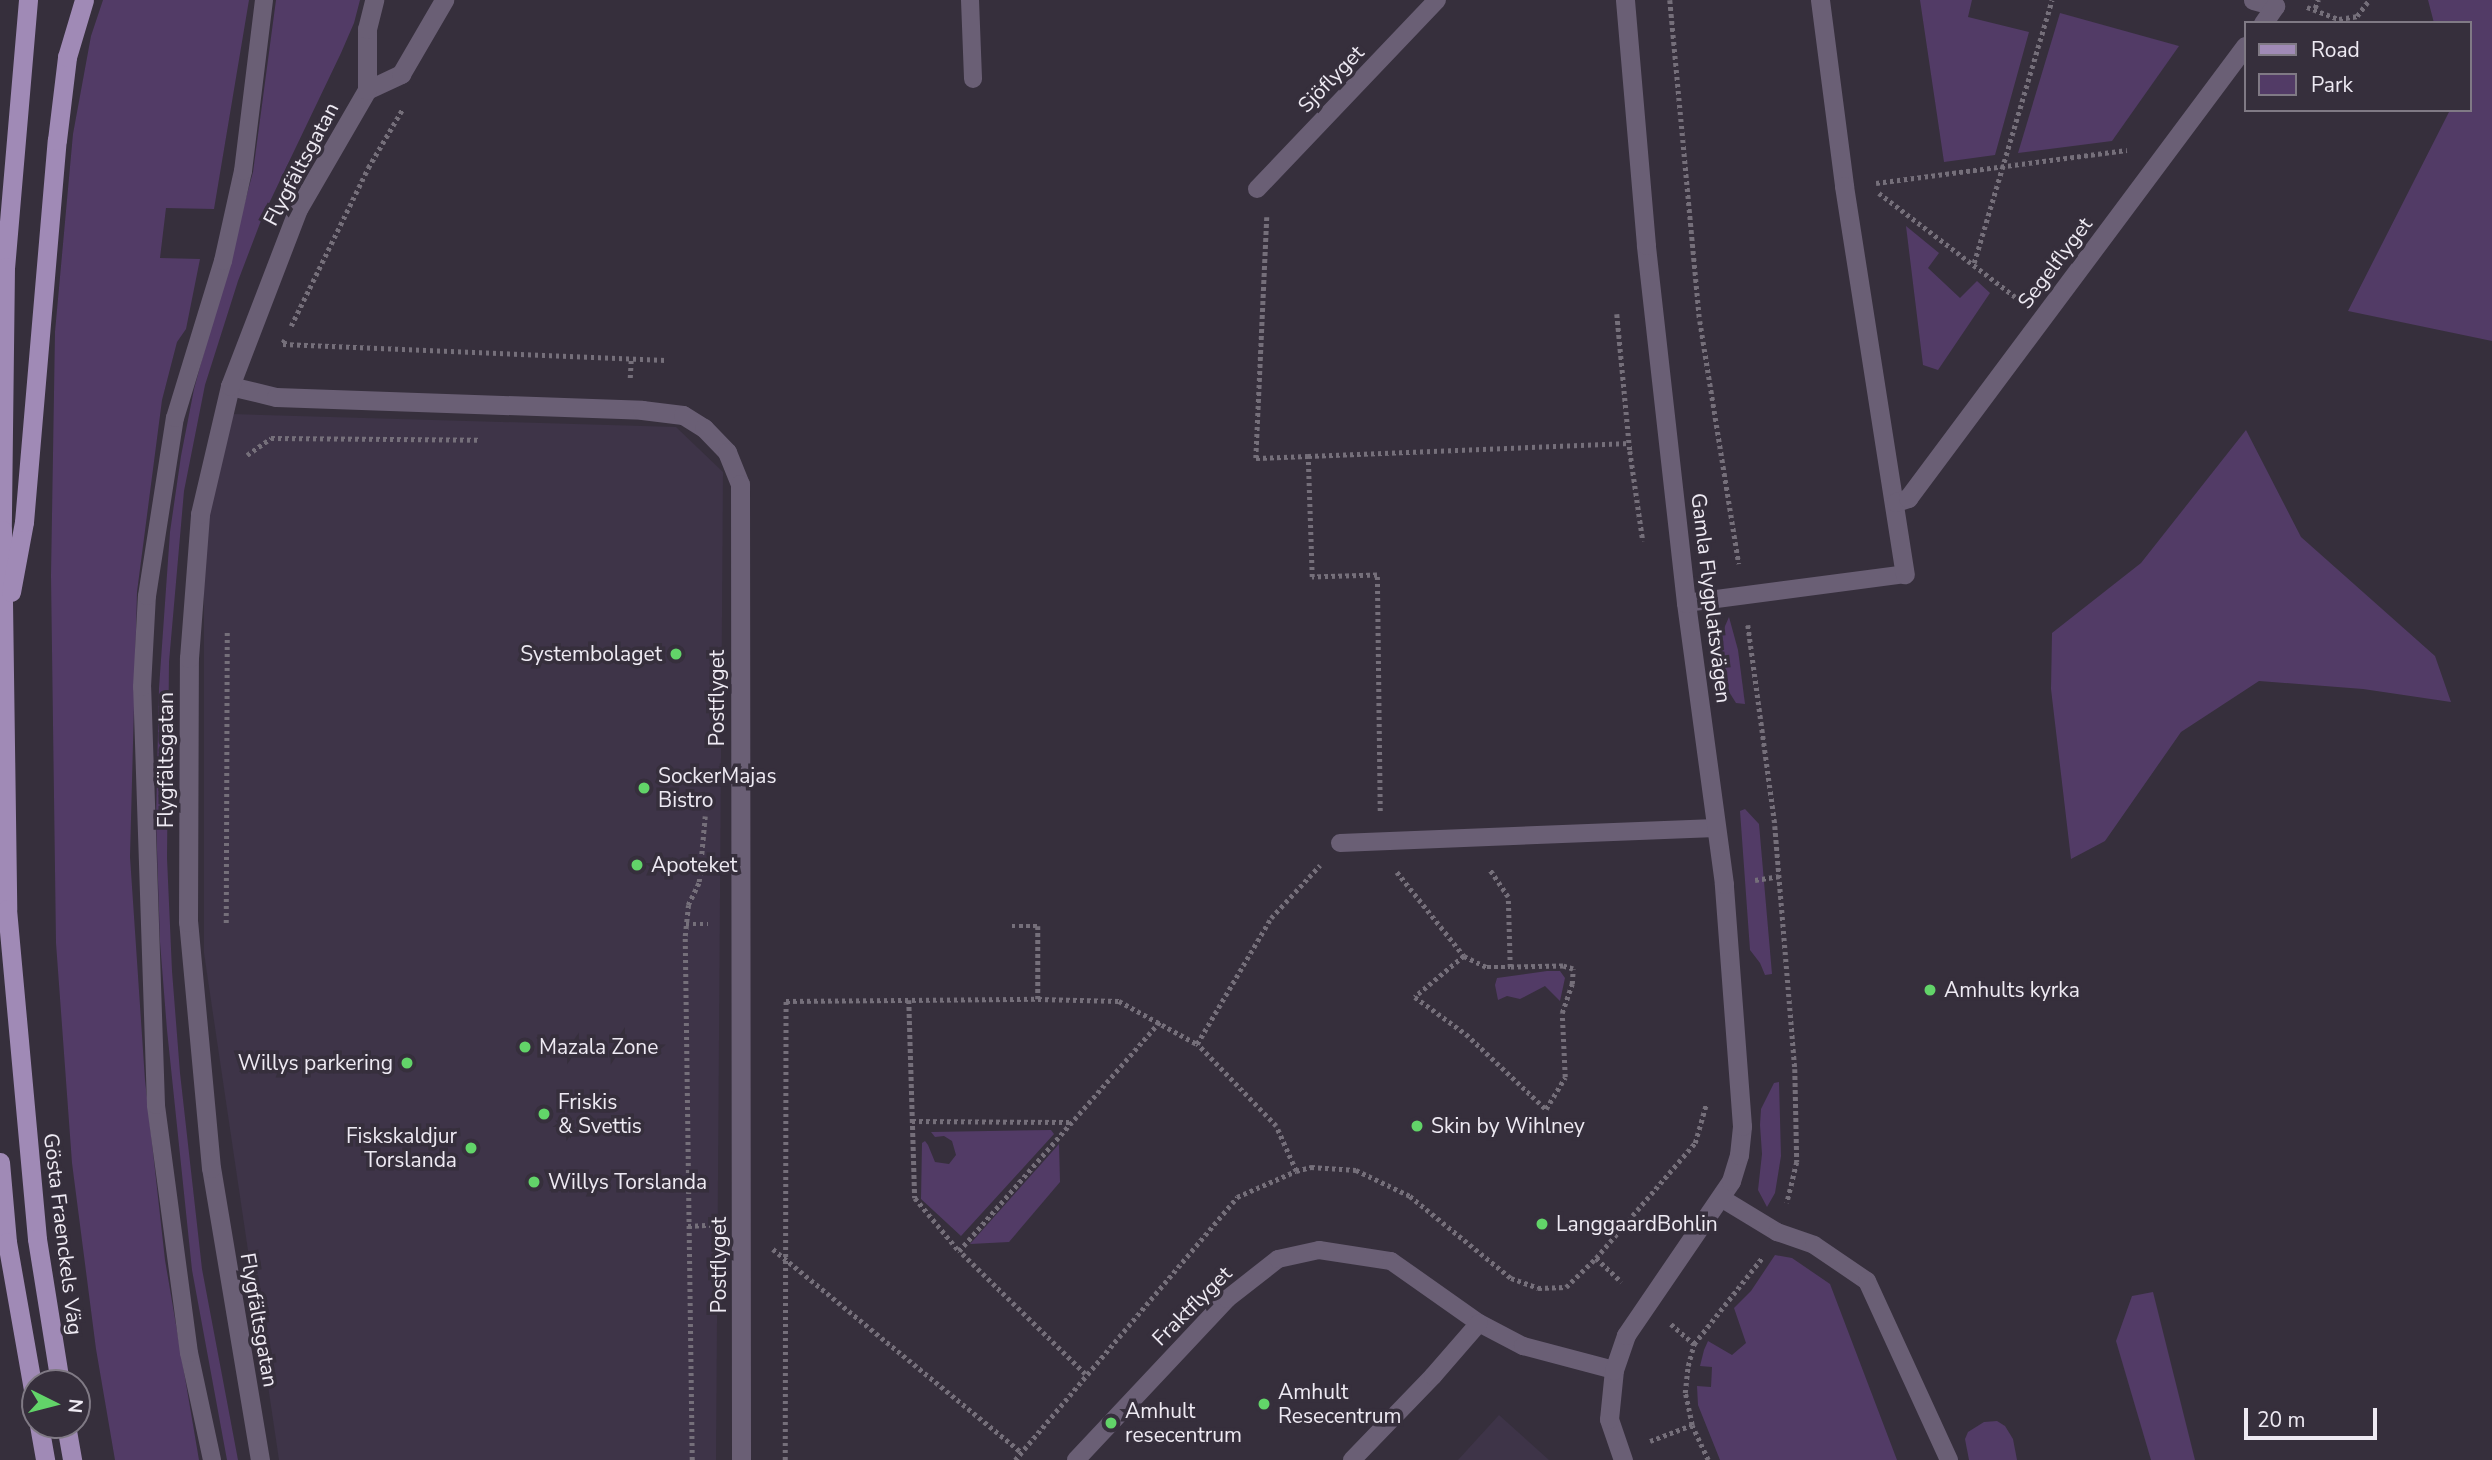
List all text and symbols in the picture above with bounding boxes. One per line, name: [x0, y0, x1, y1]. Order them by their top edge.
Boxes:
legend: [2244, 21, 2471, 112]
text: Road: [2311, 36, 2360, 64]
street label: Sjöflyget: [1293, 40, 1369, 118]
text: Park: [2311, 71, 2353, 99]
street label: Flygfältsgatan: [258, 98, 344, 230]
street label: Segelflyget: [2012, 212, 2098, 314]
street label: Gamla Flygplatsvägen: [1686, 492, 1736, 704]
place label: Systembolaget: [520, 641, 662, 667]
marker: Systembolaget: [668, 646, 684, 662]
street label: Postflyget: [704, 650, 730, 746]
street label: Flygfältsgatan: [153, 692, 179, 828]
place label: SockerMajas Bistro: [658, 763, 777, 813]
marker: SockerMajas Bistro: [636, 780, 652, 796]
place label: Apoteket: [651, 852, 737, 878]
marker: Apoteket: [629, 857, 645, 873]
place label: Amhults kyrka: [1944, 977, 2080, 1003]
marker: Amhults kyrka: [1922, 982, 1938, 998]
place label: Mazala Zone: [539, 1034, 658, 1060]
marker: Mazala Zone: [517, 1039, 533, 1055]
place label: Willys parkering: [238, 1050, 393, 1076]
marker: Willys parkering: [399, 1055, 415, 1071]
place label: Friskis & Svettis: [558, 1089, 642, 1139]
marker: Friskis & Svettis: [536, 1106, 552, 1122]
place label: Skin by Wihlney: [1431, 1113, 1585, 1139]
marker: Skin by Wihlney: [1409, 1118, 1425, 1134]
place label: Fiskskaldjur Torslanda: [346, 1123, 457, 1173]
street label: Gösta Fraenckels Väg: [38, 1132, 88, 1336]
marker: Fiskskaldjur Torslanda: [463, 1140, 479, 1156]
place label: Willys Torslanda: [548, 1169, 707, 1195]
marker: Willys Torslanda: [526, 1174, 542, 1190]
place label: LanggaardBohlin: [1556, 1211, 1718, 1237]
marker: LanggaardBohlin: [1534, 1216, 1550, 1232]
street label: Postflyget: [706, 1217, 732, 1313]
street label: Flygfältsgatan: [235, 1251, 283, 1389]
street label: Fraktflyget: [1147, 1261, 1237, 1351]
north arrow: [21, 1369, 91, 1439]
place label: Amhult Resecentrum: [1278, 1379, 1401, 1429]
scale bar: [2247, 1394, 2380, 1438]
marker: Amhult Resecentrum: [1256, 1396, 1272, 1412]
text: N: [61, 1398, 89, 1414]
place label: Amhult resecentrum: [1125, 1398, 1242, 1448]
text: 20 m: [2257, 1406, 2306, 1434]
marker: Amhult resecentrum: [1103, 1415, 1119, 1431]

